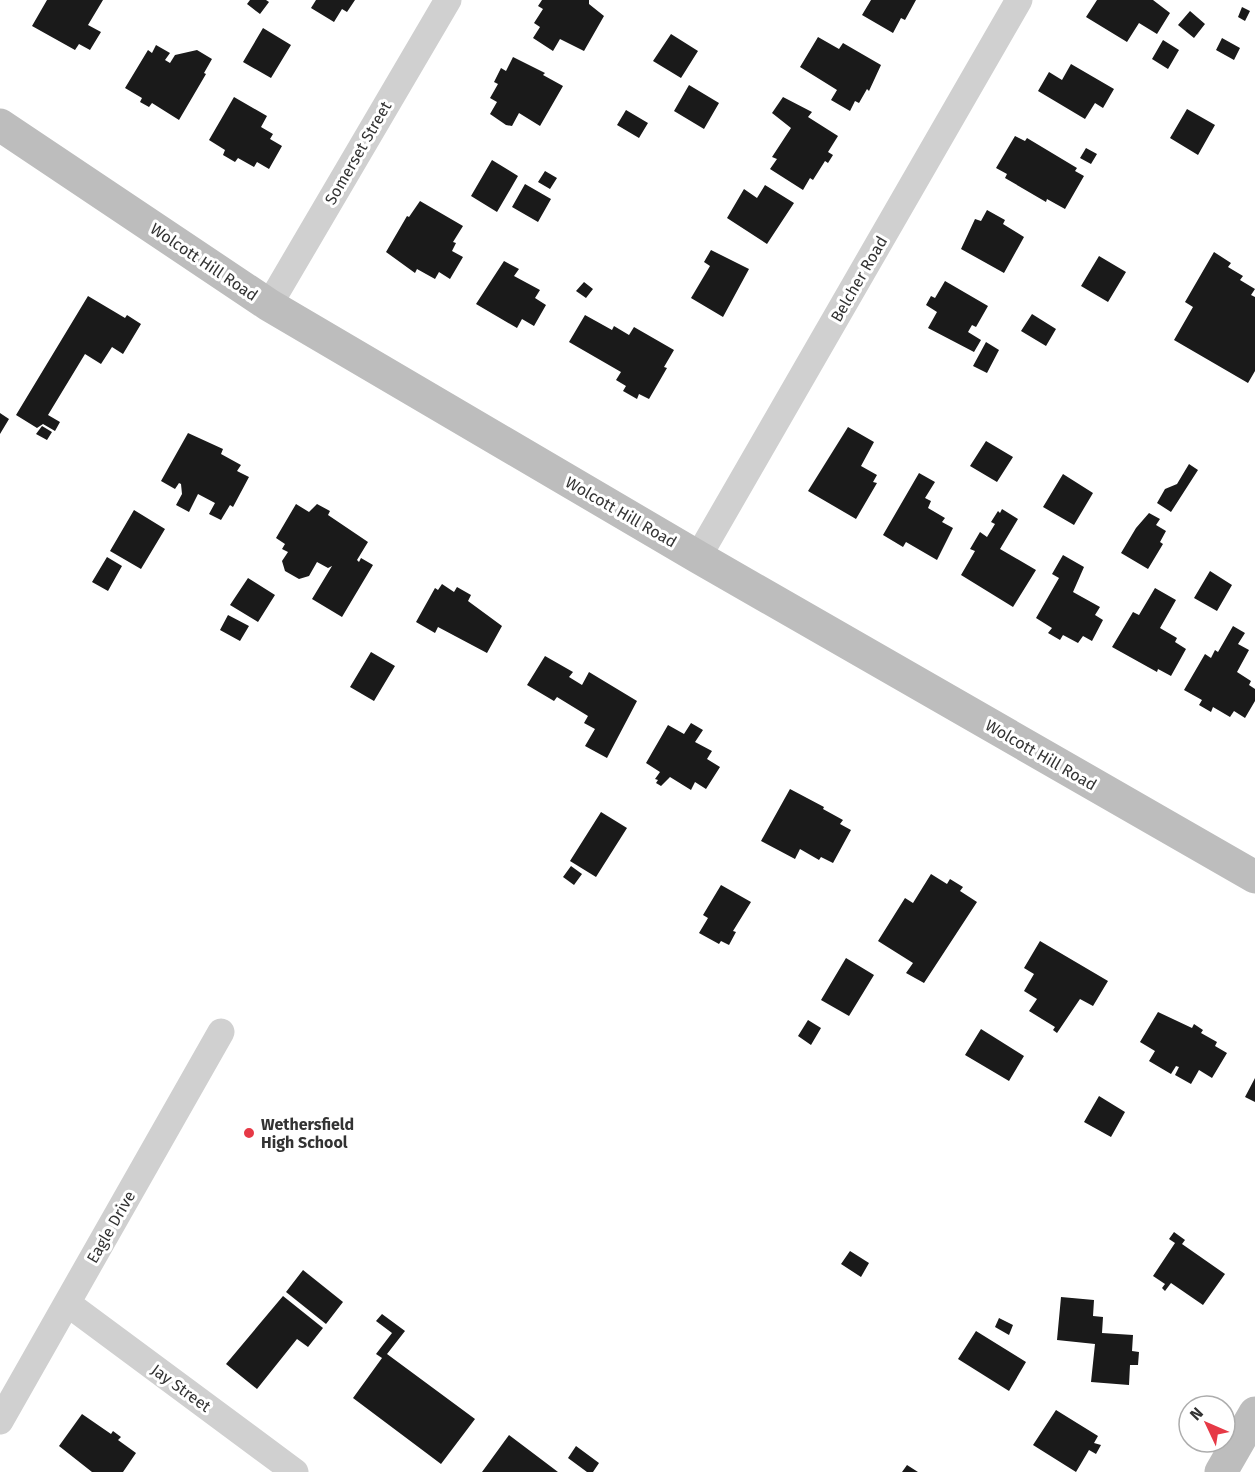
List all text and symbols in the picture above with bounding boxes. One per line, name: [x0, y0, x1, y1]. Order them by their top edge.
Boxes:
street label: Somerset Street: [321, 98, 395, 208]
street label: Wolcott Hill Road: [147, 219, 261, 305]
street label: Belcher Road: [827, 233, 891, 325]
street label: Wolcott Hill Road: [562, 472, 680, 552]
street label: Wolcott Hill Road: [982, 715, 1100, 795]
place label: Wethersfield High School: [261, 1115, 354, 1152]
marker: Wethersfield High School: [242, 1126, 256, 1140]
street label: Eagle Drive: [83, 1187, 139, 1267]
street label: Jay Street: [148, 1360, 215, 1416]
north arrow: [1177, 1394, 1237, 1454]
text: N: [1186, 1404, 1207, 1424]

